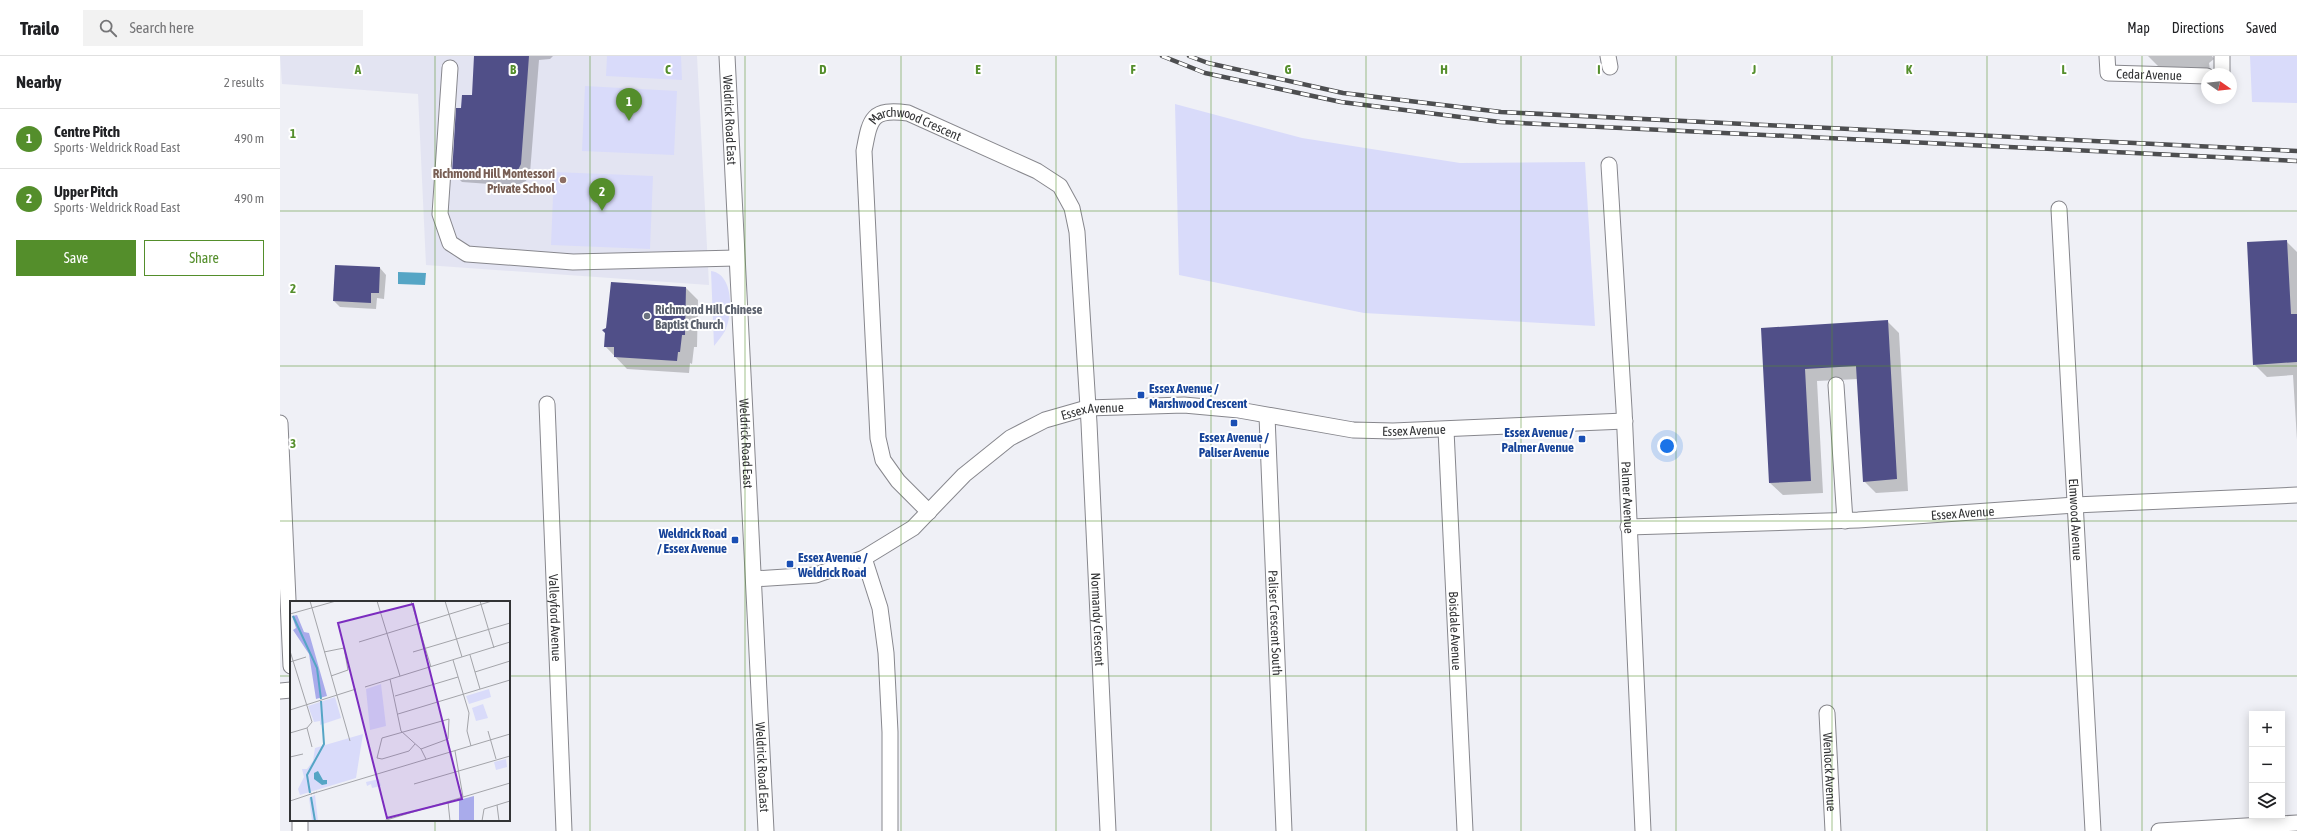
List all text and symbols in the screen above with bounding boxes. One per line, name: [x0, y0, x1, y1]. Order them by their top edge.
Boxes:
search box: [83, 10, 363, 46]
text: Trailo: [20, 17, 59, 39]
icon: search: [97, 17, 119, 39]
text: Search here: [129, 19, 194, 36]
text: Map: [2127, 20, 2150, 36]
text: Directions: [2172, 20, 2224, 36]
text: Saved: [2246, 20, 2277, 36]
text: A: [354, 62, 362, 77]
text: B: [510, 62, 517, 77]
text: C: [665, 62, 671, 77]
text: D: [819, 62, 827, 77]
text: E: [975, 62, 981, 77]
text: F: [1130, 62, 1136, 77]
text: G: [1285, 62, 1292, 77]
text: H: [1440, 62, 1448, 77]
text: I: [1597, 62, 1601, 77]
text: J: [1751, 62, 1756, 77]
text: K: [1906, 62, 1913, 77]
text: L: [2061, 62, 2067, 77]
street label: Cedar Avenue: [2116, 66, 2182, 83]
north arrow: [2201, 68, 2237, 104]
text: Nearby: [16, 72, 62, 92]
text: 2 results: [224, 75, 264, 90]
street label: Weldrick Road East: [720, 75, 739, 166]
pin: 1: [616, 88, 642, 121]
street label: Marchwood Crescent: [865, 105, 964, 144]
text: Centre Pitch: [54, 123, 120, 140]
text: 1: [290, 126, 296, 141]
text: 1: [26, 131, 32, 146]
text: 490 m: [235, 131, 264, 146]
text: Sports · Weldrick Road East: [54, 140, 180, 155]
place label: Richmond Hill Montessori Private School: [433, 166, 556, 196]
marker: Richmond Hill Montessori Private School: [558, 175, 568, 185]
pin: 2: [589, 178, 615, 211]
text: Upper Pitch: [54, 183, 118, 200]
text: 2: [26, 191, 32, 206]
text: 490 m: [235, 191, 264, 206]
text: Sports · Weldrick Road East: [54, 200, 180, 215]
button: Save: [16, 240, 136, 276]
button: Share: [144, 240, 264, 276]
text: 2: [290, 281, 296, 296]
place label: Richmond Hill Chinese Baptist Church: [655, 302, 762, 332]
marker: Richmond Hill Chinese Baptist Church: [642, 311, 652, 321]
place label: Essex Avenue / Marshwood Crescent: [1149, 381, 1247, 411]
marker: Essex Avenue / Marshwood Crescent: [1136, 390, 1146, 400]
street label: Weldrick Road East: [736, 398, 756, 489]
street label: Essex Avenue: [1059, 400, 1124, 423]
marker: Essex Avenue / Paliser Avenue: [1229, 418, 1239, 428]
street label: Essex Avenue: [1382, 422, 1446, 439]
place label: Essex Avenue / Palmer Avenue: [1502, 425, 1575, 455]
place label: Essex Avenue / Paliser Avenue: [1199, 430, 1269, 460]
marker: Essex Avenue / Palmer Avenue: [1577, 434, 1587, 444]
text: 3: [290, 436, 296, 451]
your location: [1657, 436, 1677, 456]
street label: Palmer Avenue: [1618, 461, 1637, 534]
street label: Elmwood Avenue: [2066, 478, 2085, 561]
street label: Essex Avenue: [1930, 504, 1995, 523]
place label: Weldrick Road / Essex Avenue: [657, 526, 727, 556]
marker: Weldrick Road / Essex Avenue: [730, 535, 740, 545]
place label: Essex Avenue / Weldrick Road: [797, 550, 868, 580]
marker: Essex Avenue / Weldrick Road: [785, 559, 795, 569]
street label: Paliser Crescent South: [1265, 570, 1285, 676]
street label: Normandy Crescent: [1088, 572, 1107, 667]
street label: Valleyford Avenue: [546, 574, 564, 662]
street label: Boisdale Avenue: [1446, 591, 1464, 671]
inset map: [290, 601, 510, 821]
map controls: [2249, 711, 2285, 819]
button: +: [2249, 711, 2285, 747]
street label: Weldrick Road East: [753, 722, 772, 813]
street label: Wenlock Avenue: [1820, 732, 1839, 812]
button: −: [2249, 747, 2285, 783]
button: layers: [2249, 783, 2285, 819]

